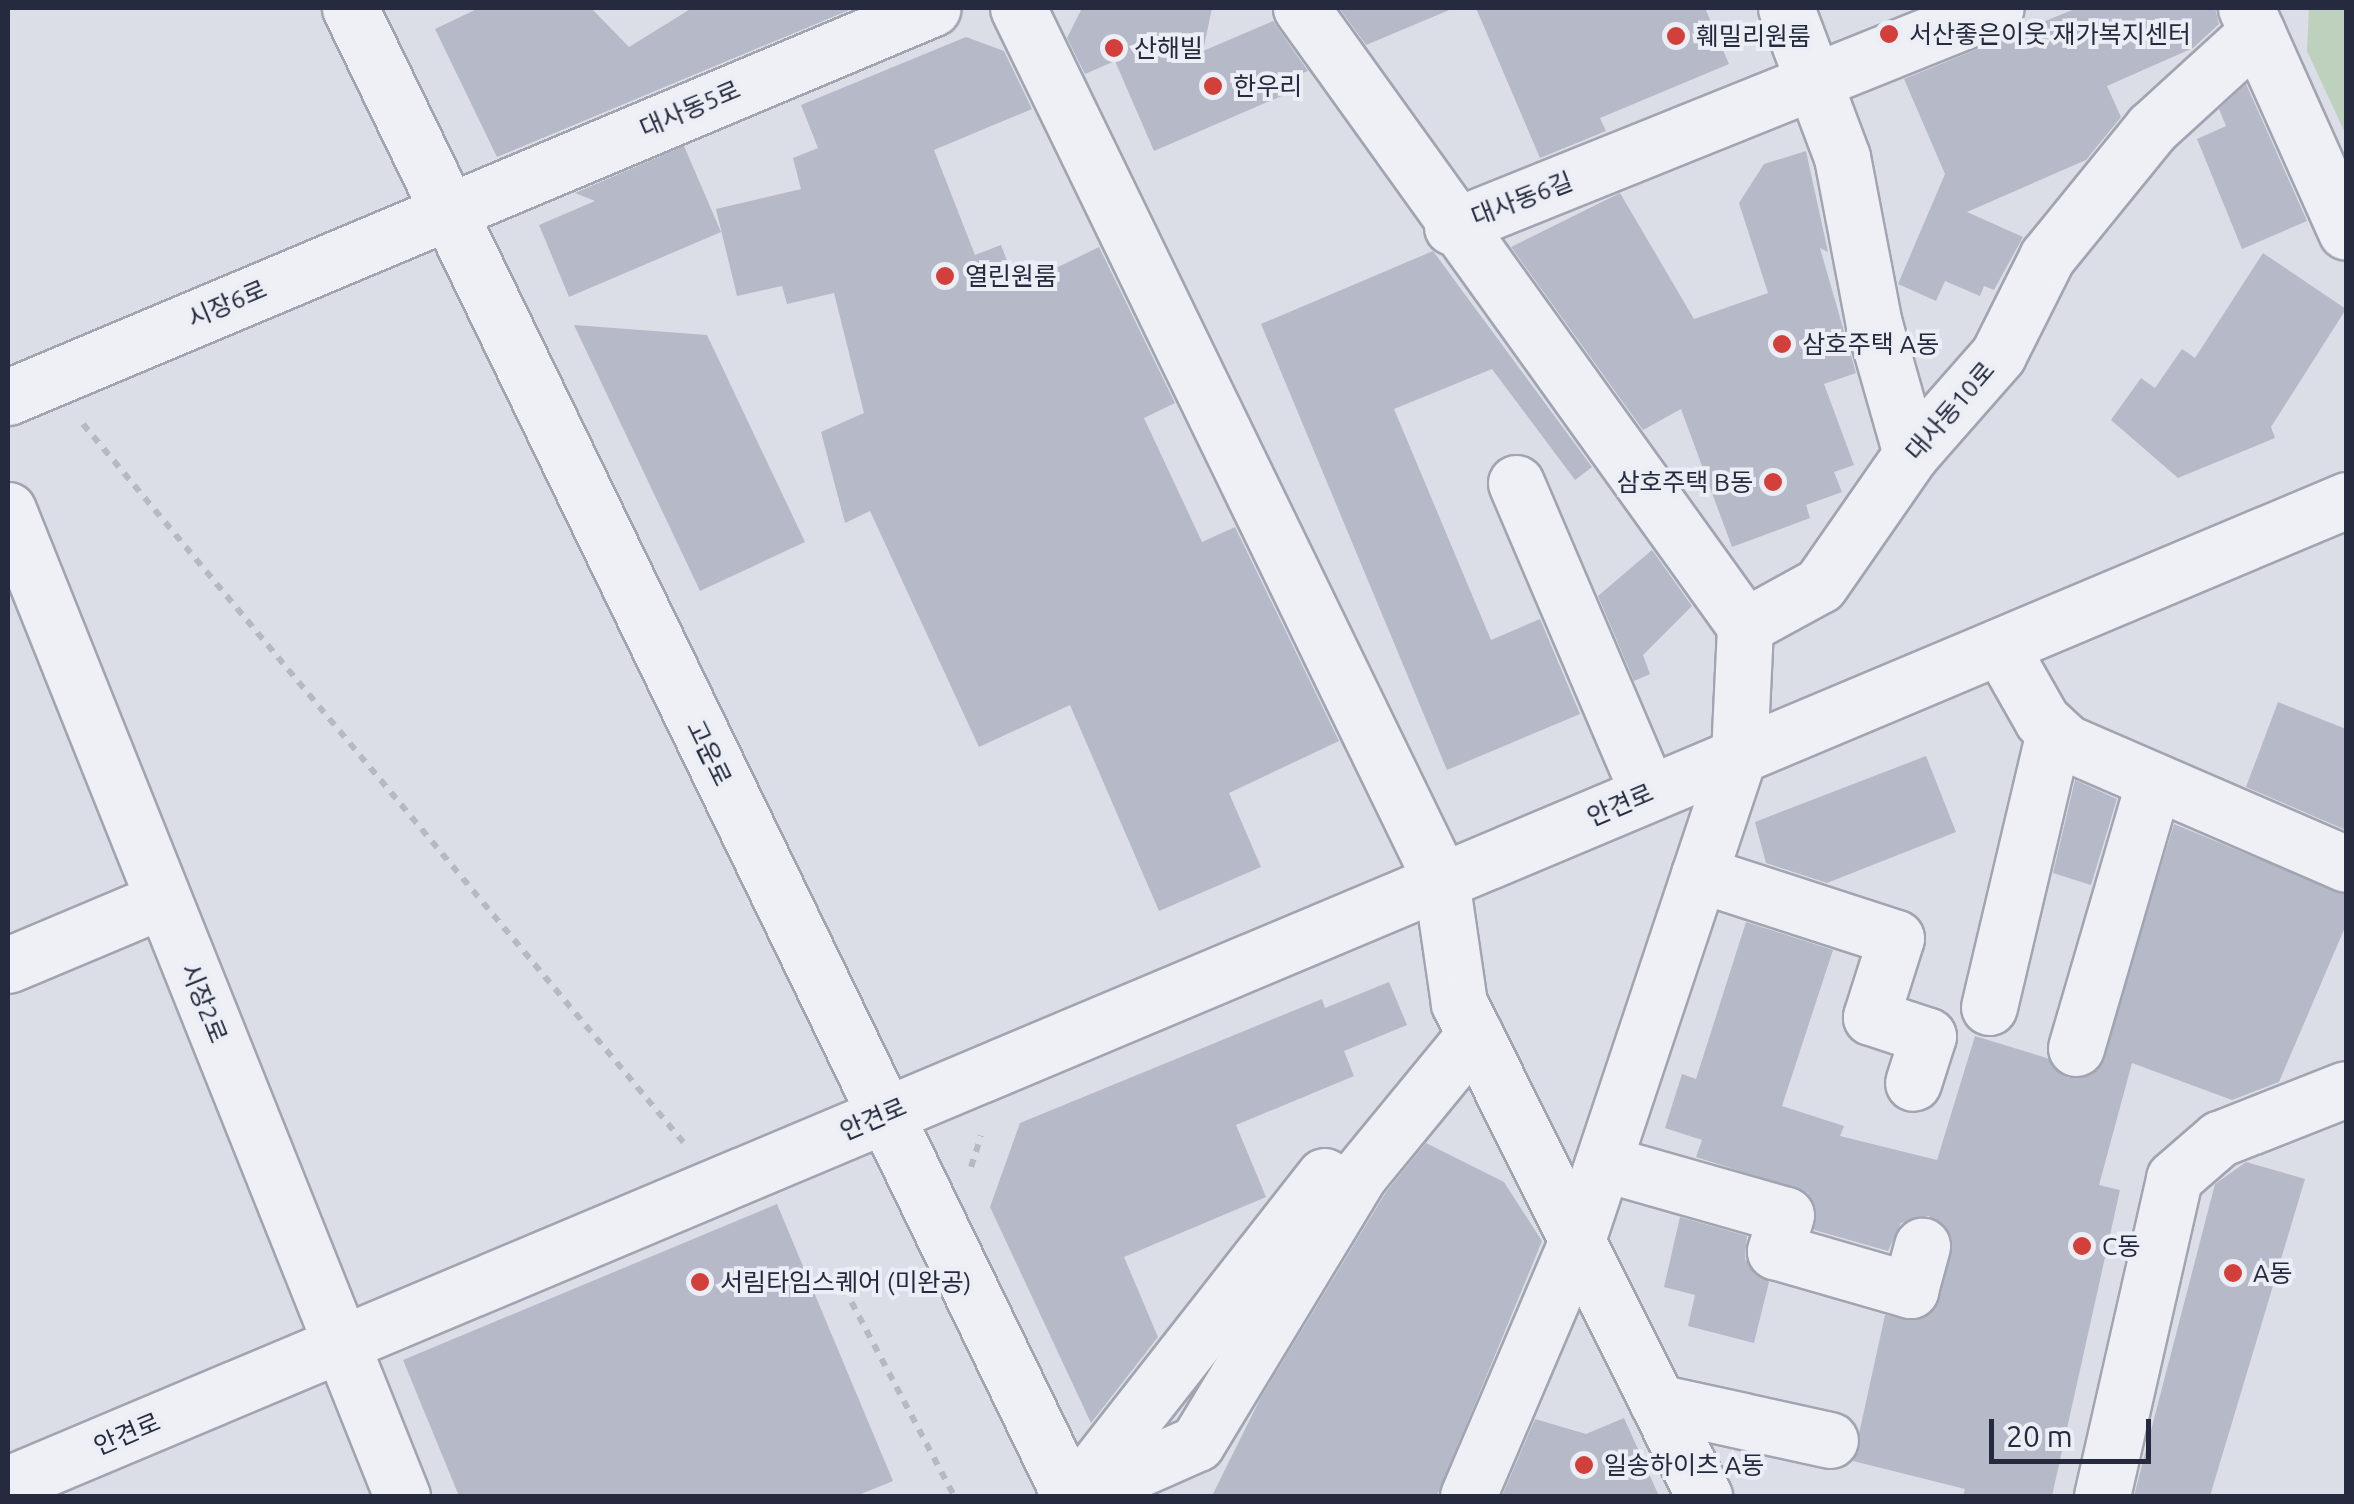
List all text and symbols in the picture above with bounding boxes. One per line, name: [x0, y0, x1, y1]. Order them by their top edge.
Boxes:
place label: 서산좋은이웃 재가복지센터: [1909, 19, 2191, 49]
place label: 훼밀리원룸: [1696, 21, 1811, 51]
marker: 서산좋은이웃 재가복지센터: [1878, 23, 1900, 45]
marker: 훼밀리원룸: [1665, 25, 1687, 47]
place label: 산해빌: [1134, 33, 1203, 63]
marker: 산해빌: [1103, 37, 1125, 59]
place label: 한우리: [1233, 71, 1302, 101]
street label: 대사동5로: [635, 74, 745, 144]
marker: 한우리: [1202, 75, 1224, 97]
street label: 대사동6길: [1467, 166, 1577, 232]
place label: 열린원룸: [965, 261, 1057, 291]
marker: 열린원룸: [934, 265, 956, 287]
street label: 시장6로: [183, 274, 271, 334]
place label: 삼호주택 A동: [1802, 329, 1939, 359]
marker: 삼호주택 A동: [1771, 333, 1793, 355]
street label: 대사동10로: [1899, 356, 2001, 466]
place label: 삼호주택 B동: [1616, 467, 1753, 497]
marker: 삼호주택 B동: [1762, 471, 1784, 493]
street label: 고운로: [680, 715, 738, 791]
street label: 안견로: [1582, 778, 1658, 832]
street label: 시장2로: [175, 959, 233, 1047]
street label: 안견로: [835, 1092, 911, 1146]
place label: C동: [2102, 1231, 2140, 1261]
marker: C동: [2071, 1235, 2093, 1257]
place label: A동: [2253, 1258, 2292, 1288]
marker: A동: [2222, 1262, 2244, 1284]
place label: 서림타임스퀘어 (미완공): [720, 1267, 971, 1297]
marker: 서림타임스퀘어 (미완공): [689, 1271, 711, 1293]
scale bar: [1994, 1399, 2156, 1461]
street label: 안견로: [89, 1407, 165, 1461]
text: 20 m: [2006, 1419, 2073, 1453]
place label: 일송하이츠 A동: [1604, 1450, 1764, 1480]
marker: 일송하이츠 A동: [1573, 1454, 1595, 1476]

